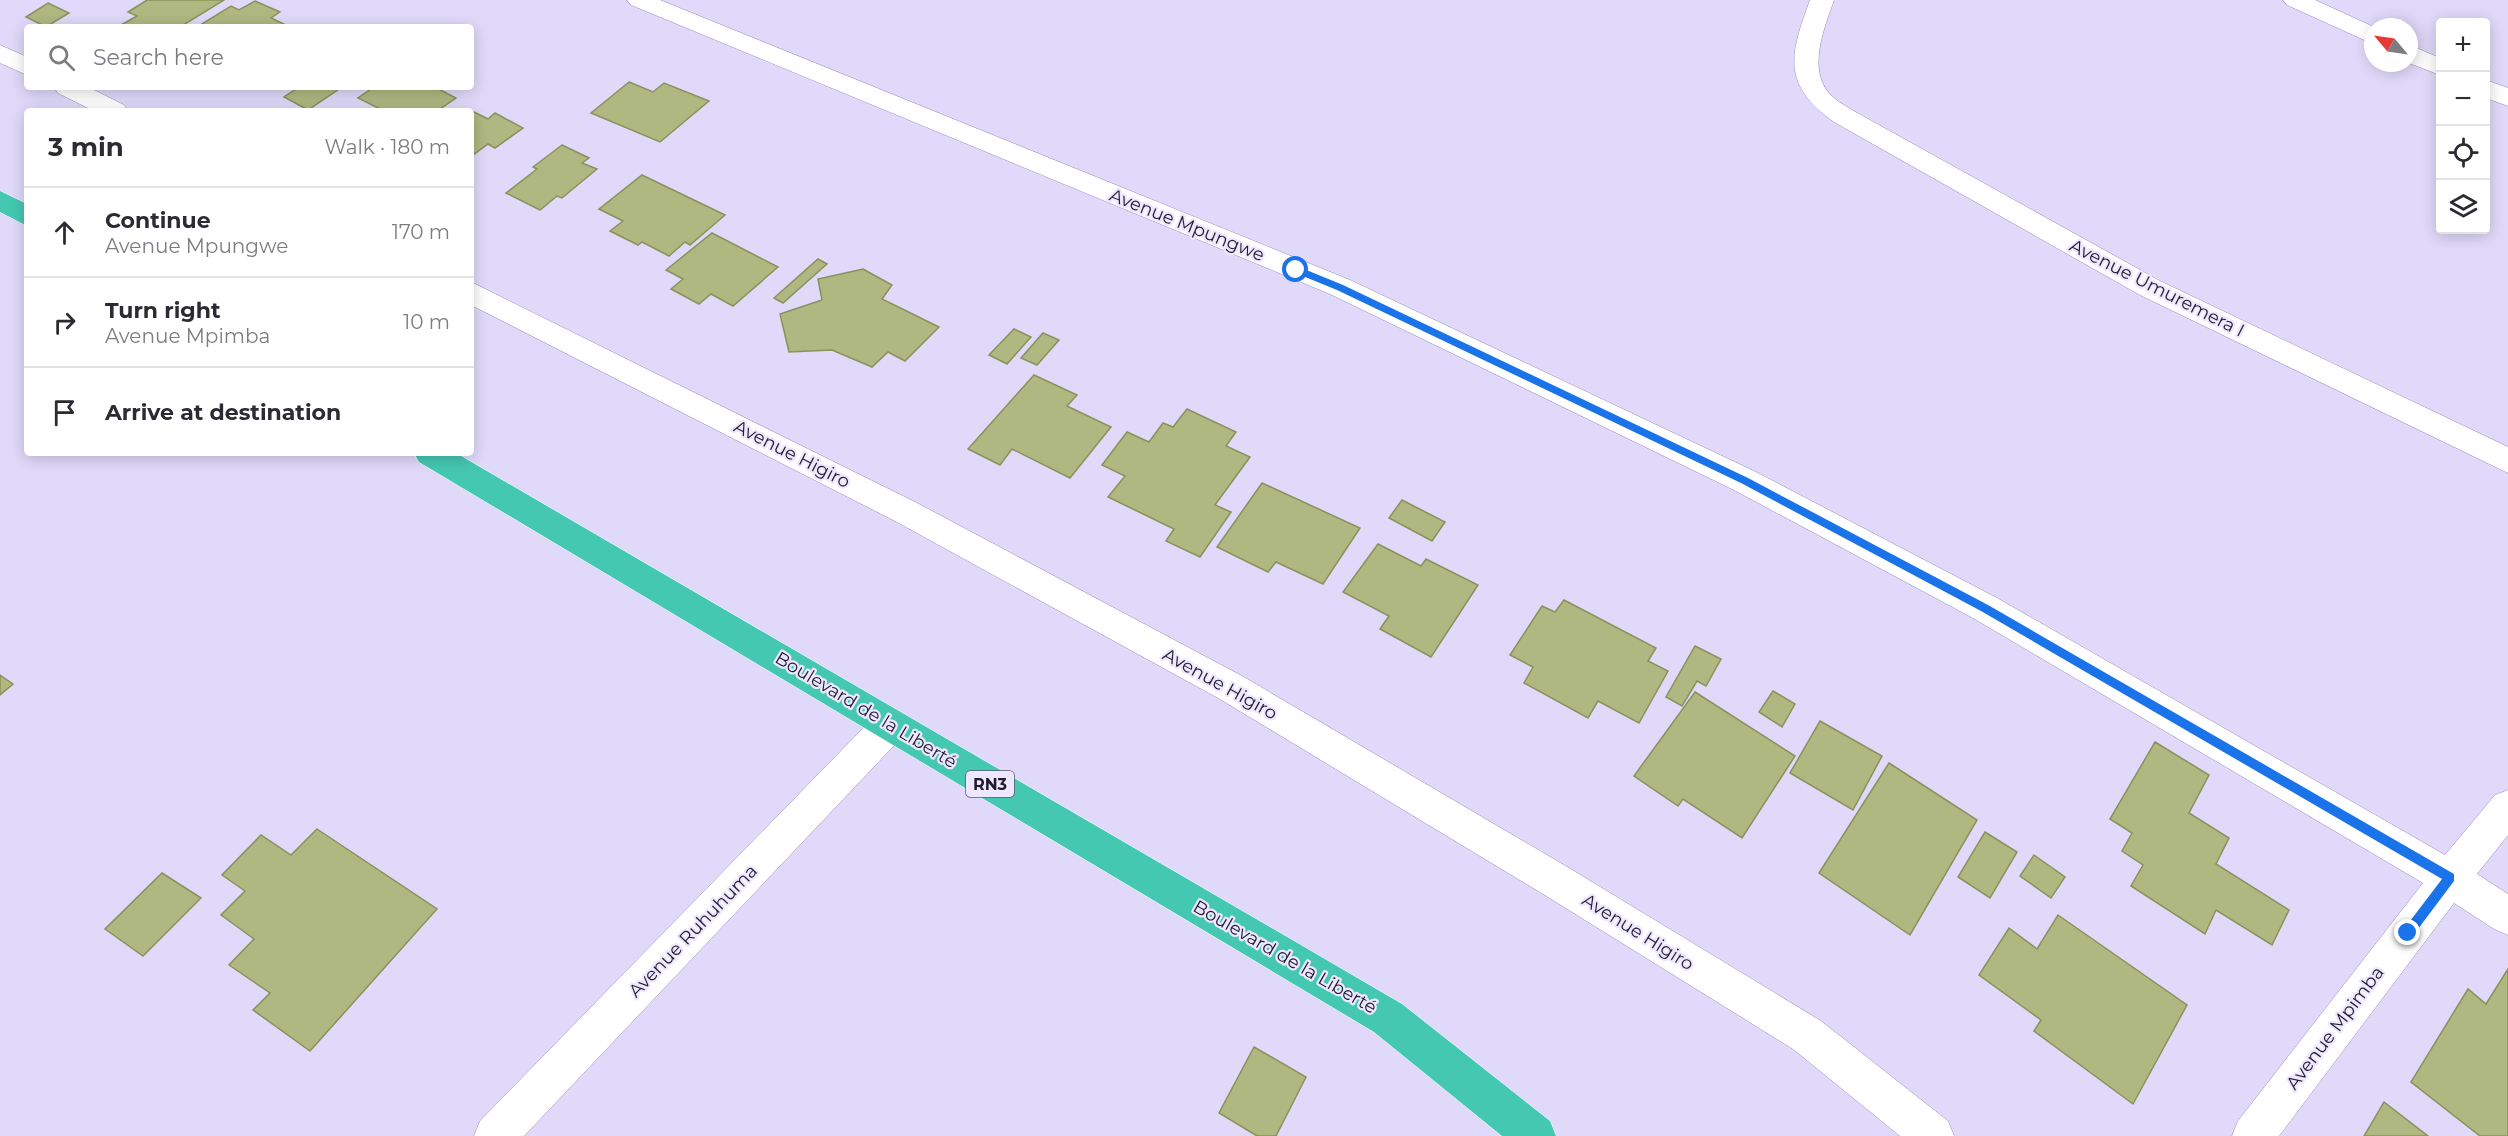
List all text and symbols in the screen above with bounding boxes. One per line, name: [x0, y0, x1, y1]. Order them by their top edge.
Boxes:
north arrow: [2364, 18, 2418, 72]
map controls: [2436, 18, 2490, 234]
button: +: [2436, 18, 2490, 72]
search box: [24, 24, 474, 90]
icon: search: [45, 41, 78, 74]
text: Search here: [93, 44, 224, 71]
button: −: [2436, 72, 2490, 126]
button: locate: [2436, 126, 2490, 180]
text: 3 min: [48, 131, 124, 163]
text: Walk · 180 m: [325, 135, 450, 159]
button: layers: [2436, 180, 2490, 234]
street label: Avenue Mpungwe: [1106, 184, 1268, 266]
text: Continue: [105, 207, 211, 234]
icon: ahead: [48, 216, 81, 249]
text: 170 m: [392, 220, 450, 244]
text: Avenue Mpungwe: [105, 234, 288, 258]
street label: Avenue Umuremera I: [2066, 234, 2248, 342]
route start: [1282, 256, 1308, 282]
text: Turn right: [105, 297, 220, 324]
icon: right: [48, 306, 81, 339]
text: 10 m: [403, 310, 450, 334]
text: Avenue Mpimba: [105, 324, 270, 348]
icon: arrive: [48, 396, 81, 429]
text: Arrive at destination: [105, 399, 341, 426]
street label: Avenue Higiro: [730, 415, 854, 493]
street label: Avenue Higiro: [1159, 643, 1281, 725]
street label: Boulevard de la Liberté: [771, 647, 961, 773]
road number: RN3: [966, 771, 1014, 797]
street label: Avenue Ruhuhuma: [624, 860, 762, 1002]
street label: Avenue Higiro: [1578, 889, 1698, 975]
street label: Boulevard de la Liberté: [1189, 895, 1381, 1019]
route end: [2394, 919, 2420, 945]
street label: Avenue Mpimba: [2281, 962, 2389, 1094]

